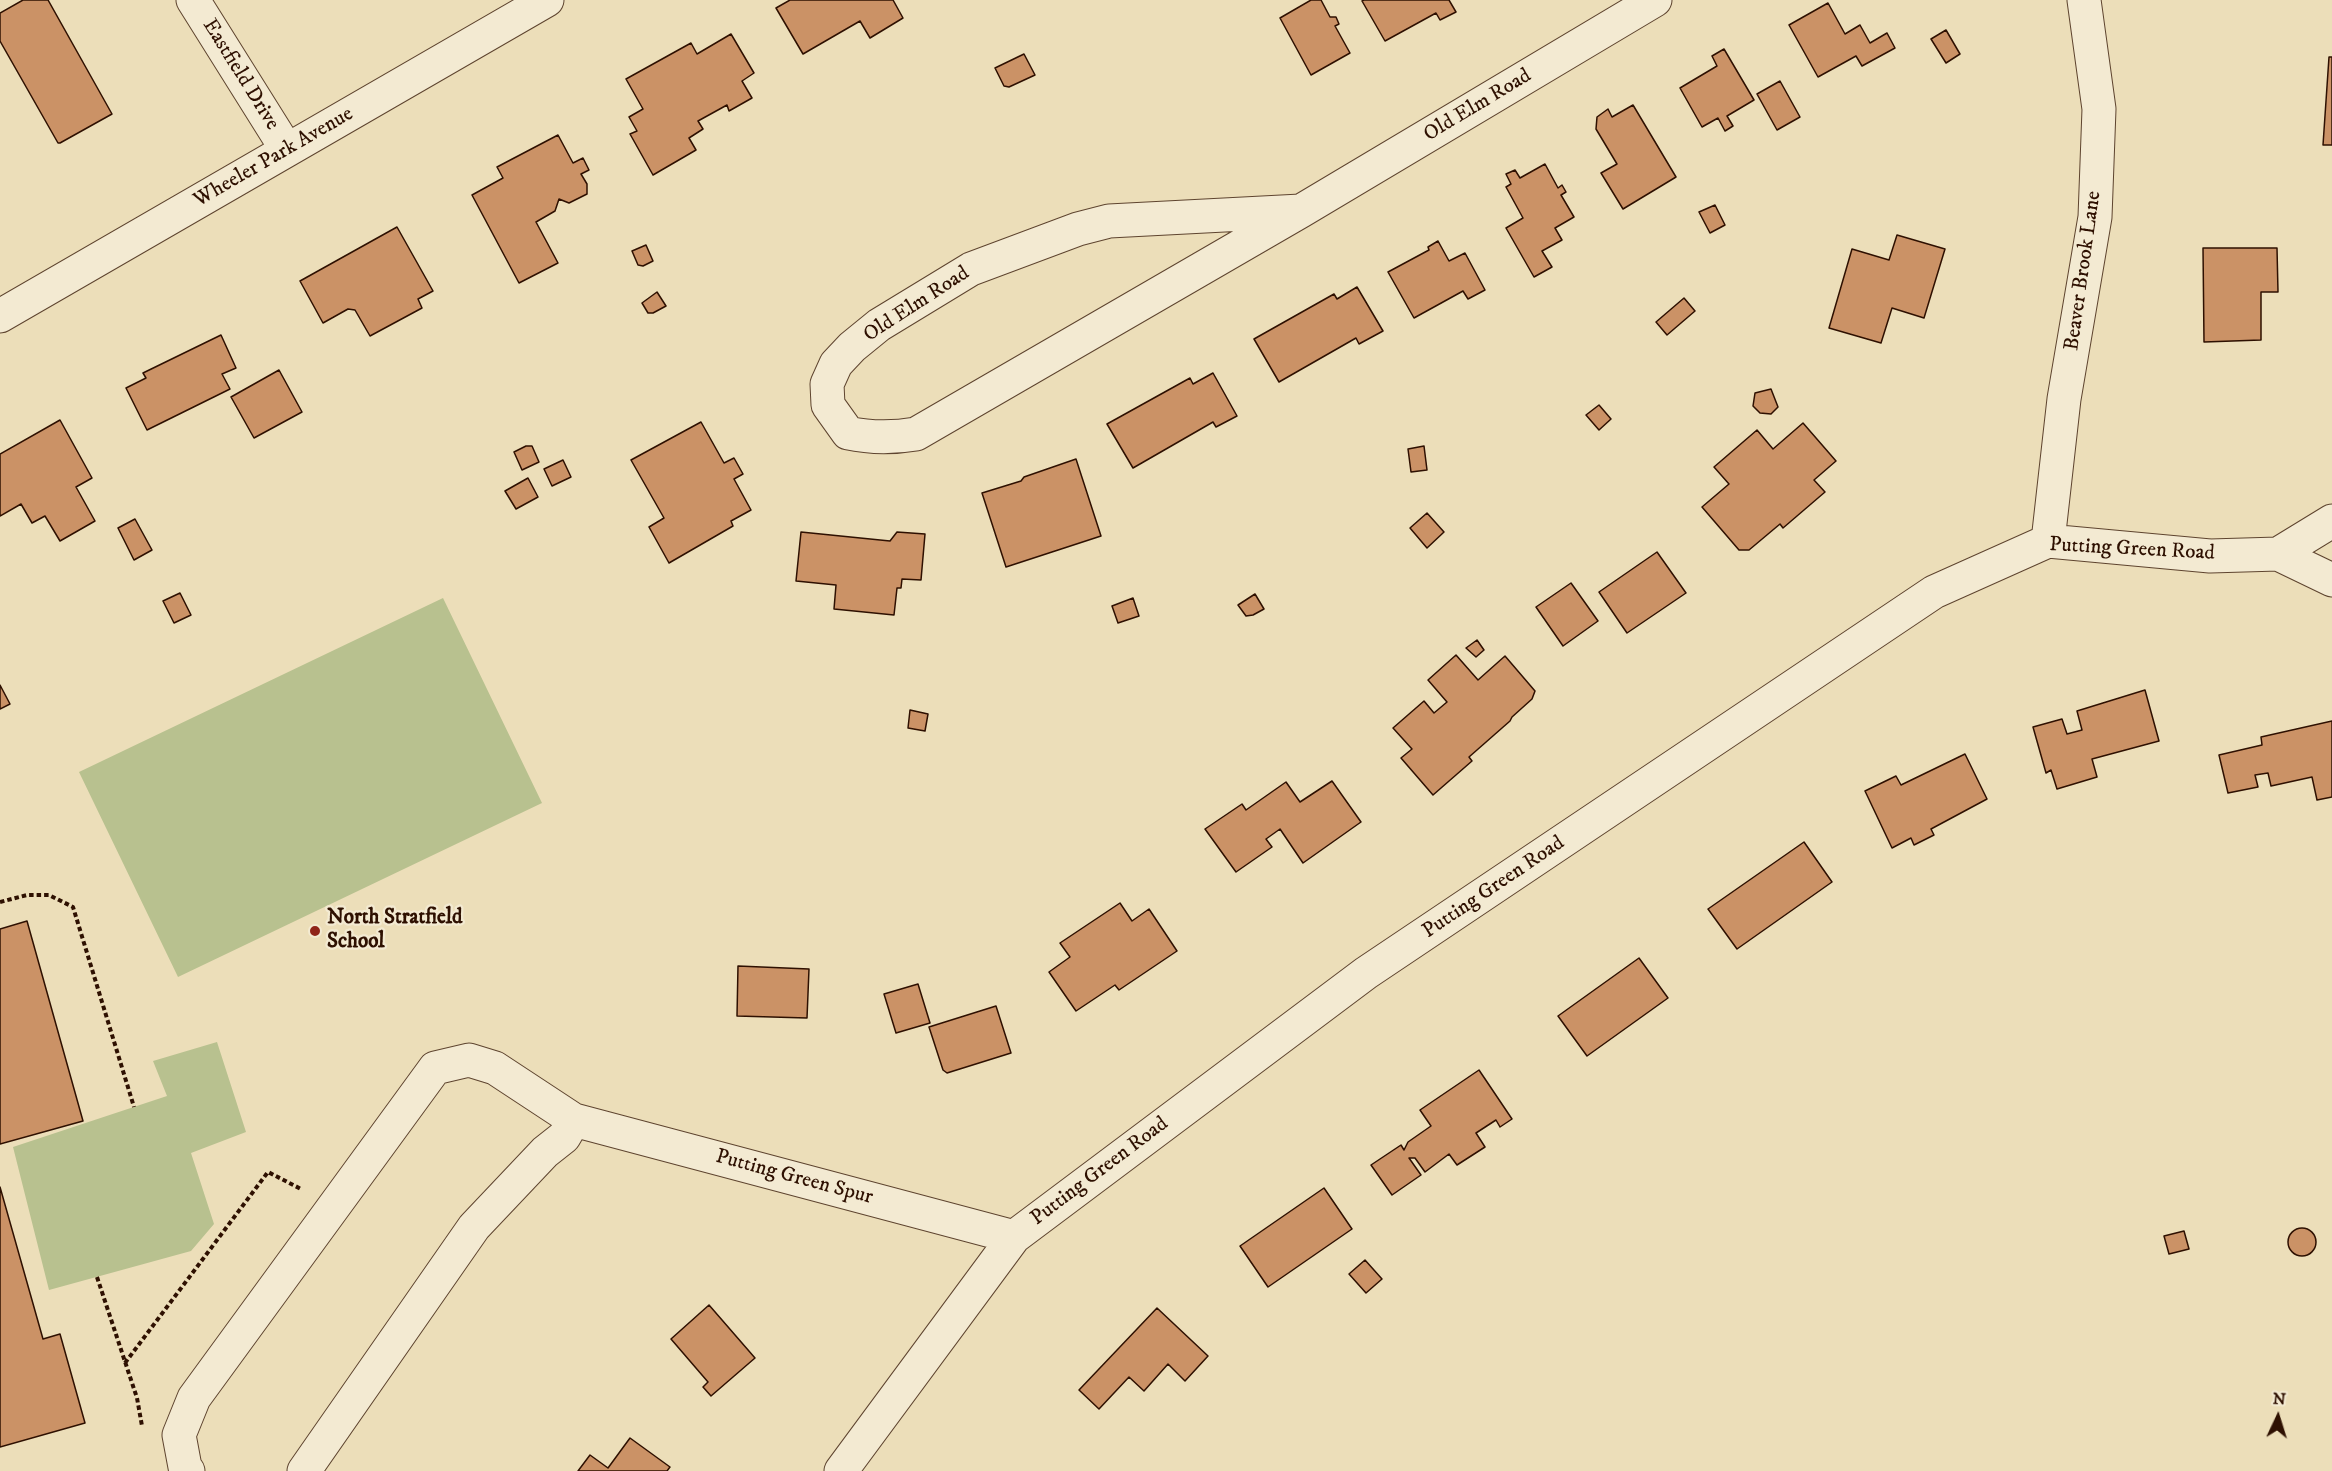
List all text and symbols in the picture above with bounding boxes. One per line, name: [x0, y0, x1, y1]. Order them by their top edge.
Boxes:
street label: Eastfield Drive: [196, 15, 284, 135]
street label: Old Elm Road: [1420, 64, 1536, 148]
street label: Wheeler Park Avenue: [190, 102, 358, 214]
street label: Beaver Brook Lane: [2060, 190, 2108, 352]
street label: Old Elm Road: [859, 261, 975, 349]
street label: Putting Green Road: [2049, 533, 2215, 567]
street label: Putting Green Road: [1418, 831, 1570, 945]
place label: North Stratfield School: [327, 906, 463, 956]
marker: North Stratfield School: [308, 924, 322, 938]
street label: Putting Green Road: [1026, 1112, 1174, 1232]
street label: Putting Green Spur: [713, 1145, 875, 1211]
north arrow: [2248, 1387, 2308, 1447]
text: N: [2272, 1389, 2286, 1409]

